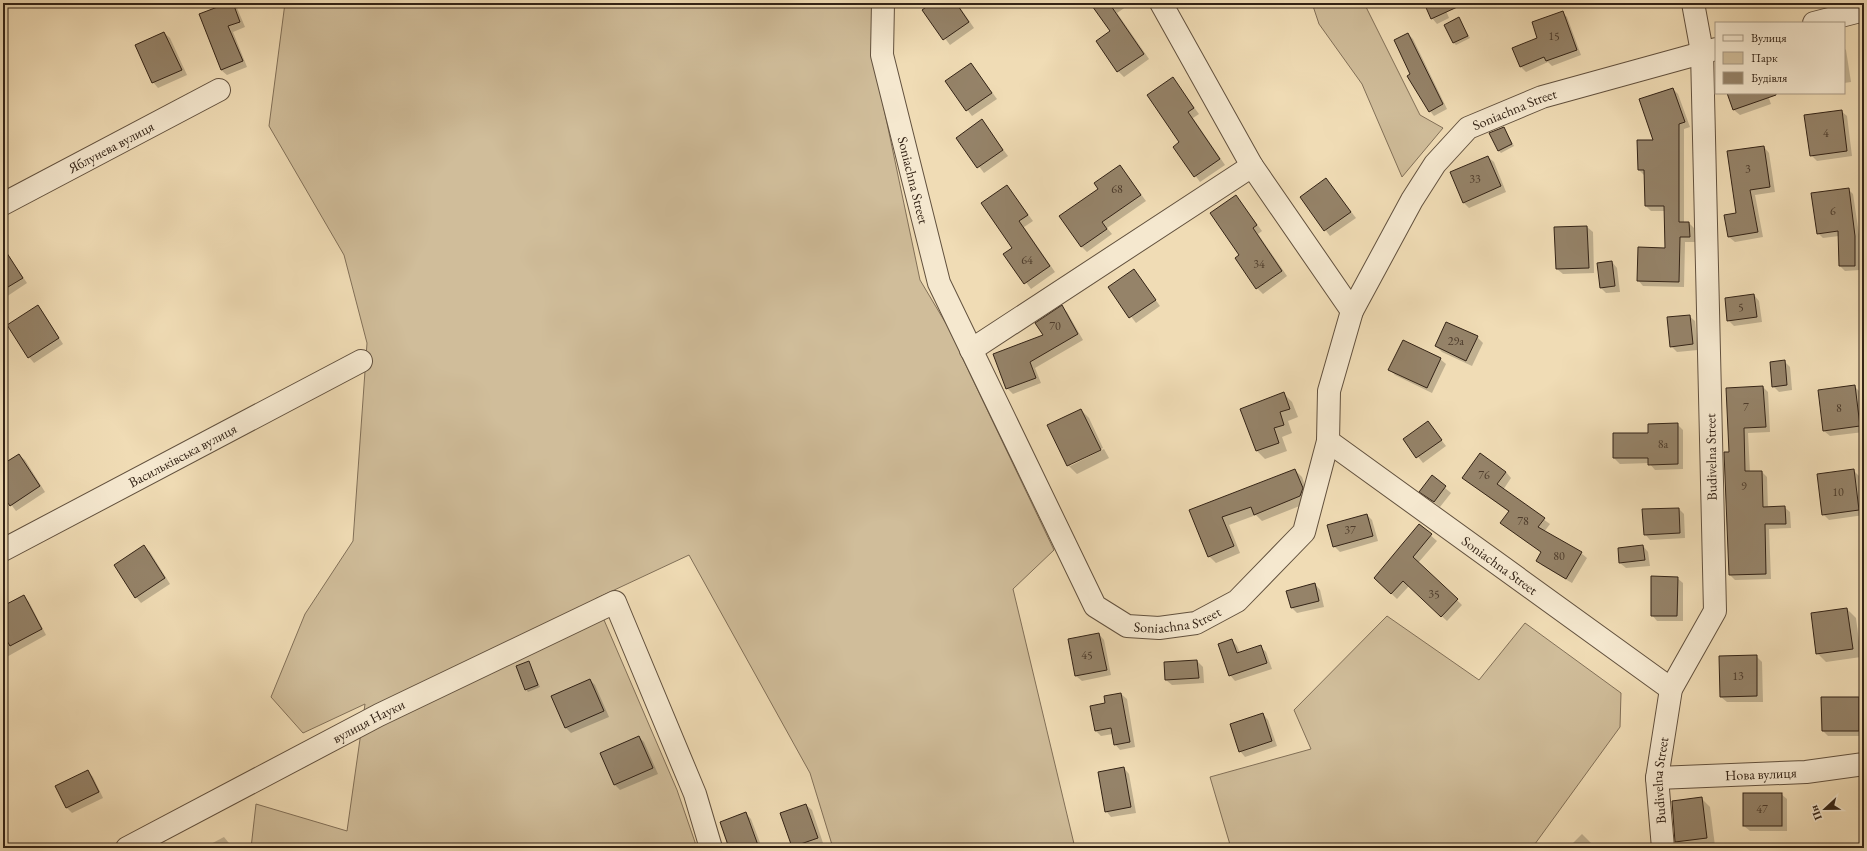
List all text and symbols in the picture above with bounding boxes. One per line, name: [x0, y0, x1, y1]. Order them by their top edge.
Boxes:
legend: [1715, 22, 1845, 94]
house number: 15: [1548, 28, 1560, 44]
text: Вулиця: [1751, 30, 1787, 46]
text: Парк: [1751, 50, 1778, 66]
text: Будівля: [1751, 70, 1788, 86]
street label: Soniachna Street: [1470, 84, 1559, 134]
street label: Яблунева вулиця: [64, 117, 157, 178]
house number: 4: [1823, 125, 1829, 141]
street label: Soniachna Street: [894, 135, 933, 226]
house number: 3: [1745, 161, 1751, 177]
house number: 33: [1469, 171, 1481, 187]
house number: 68: [1111, 181, 1123, 197]
house number: 6: [1830, 203, 1836, 219]
house number: 64: [1021, 252, 1033, 268]
house number: 34: [1253, 256, 1265, 272]
house number: 5: [1738, 299, 1744, 315]
house number: 70: [1049, 318, 1061, 334]
house number: 29а: [1448, 333, 1464, 349]
house number: 7: [1743, 399, 1749, 415]
house number: 8: [1836, 400, 1842, 416]
street label: Budivelna Street: [1701, 413, 1721, 501]
street label: Васильківська вулиця: [125, 419, 240, 491]
house number: 8а: [1658, 436, 1668, 452]
house number: 76: [1478, 467, 1490, 483]
house number: 9: [1741, 478, 1747, 494]
house number: 10: [1832, 484, 1844, 500]
house number: 78: [1517, 513, 1529, 529]
house number: 37: [1344, 522, 1356, 538]
street label: Soniachna Street: [1458, 532, 1542, 599]
house number: 80: [1553, 548, 1565, 564]
house number: 35: [1428, 586, 1440, 602]
street label: Soniachna Street: [1133, 602, 1224, 637]
house number: 45: [1081, 647, 1093, 663]
house number: 13: [1732, 668, 1744, 684]
street label: вулиця Науки: [329, 695, 408, 747]
street label: Budivelna Street: [1648, 735, 1672, 825]
street label: Нова вулиця: [1725, 763, 1797, 784]
north arrow: [1805, 789, 1845, 829]
house number: 47: [1756, 801, 1768, 817]
text: Пн: [1806, 803, 1825, 822]

